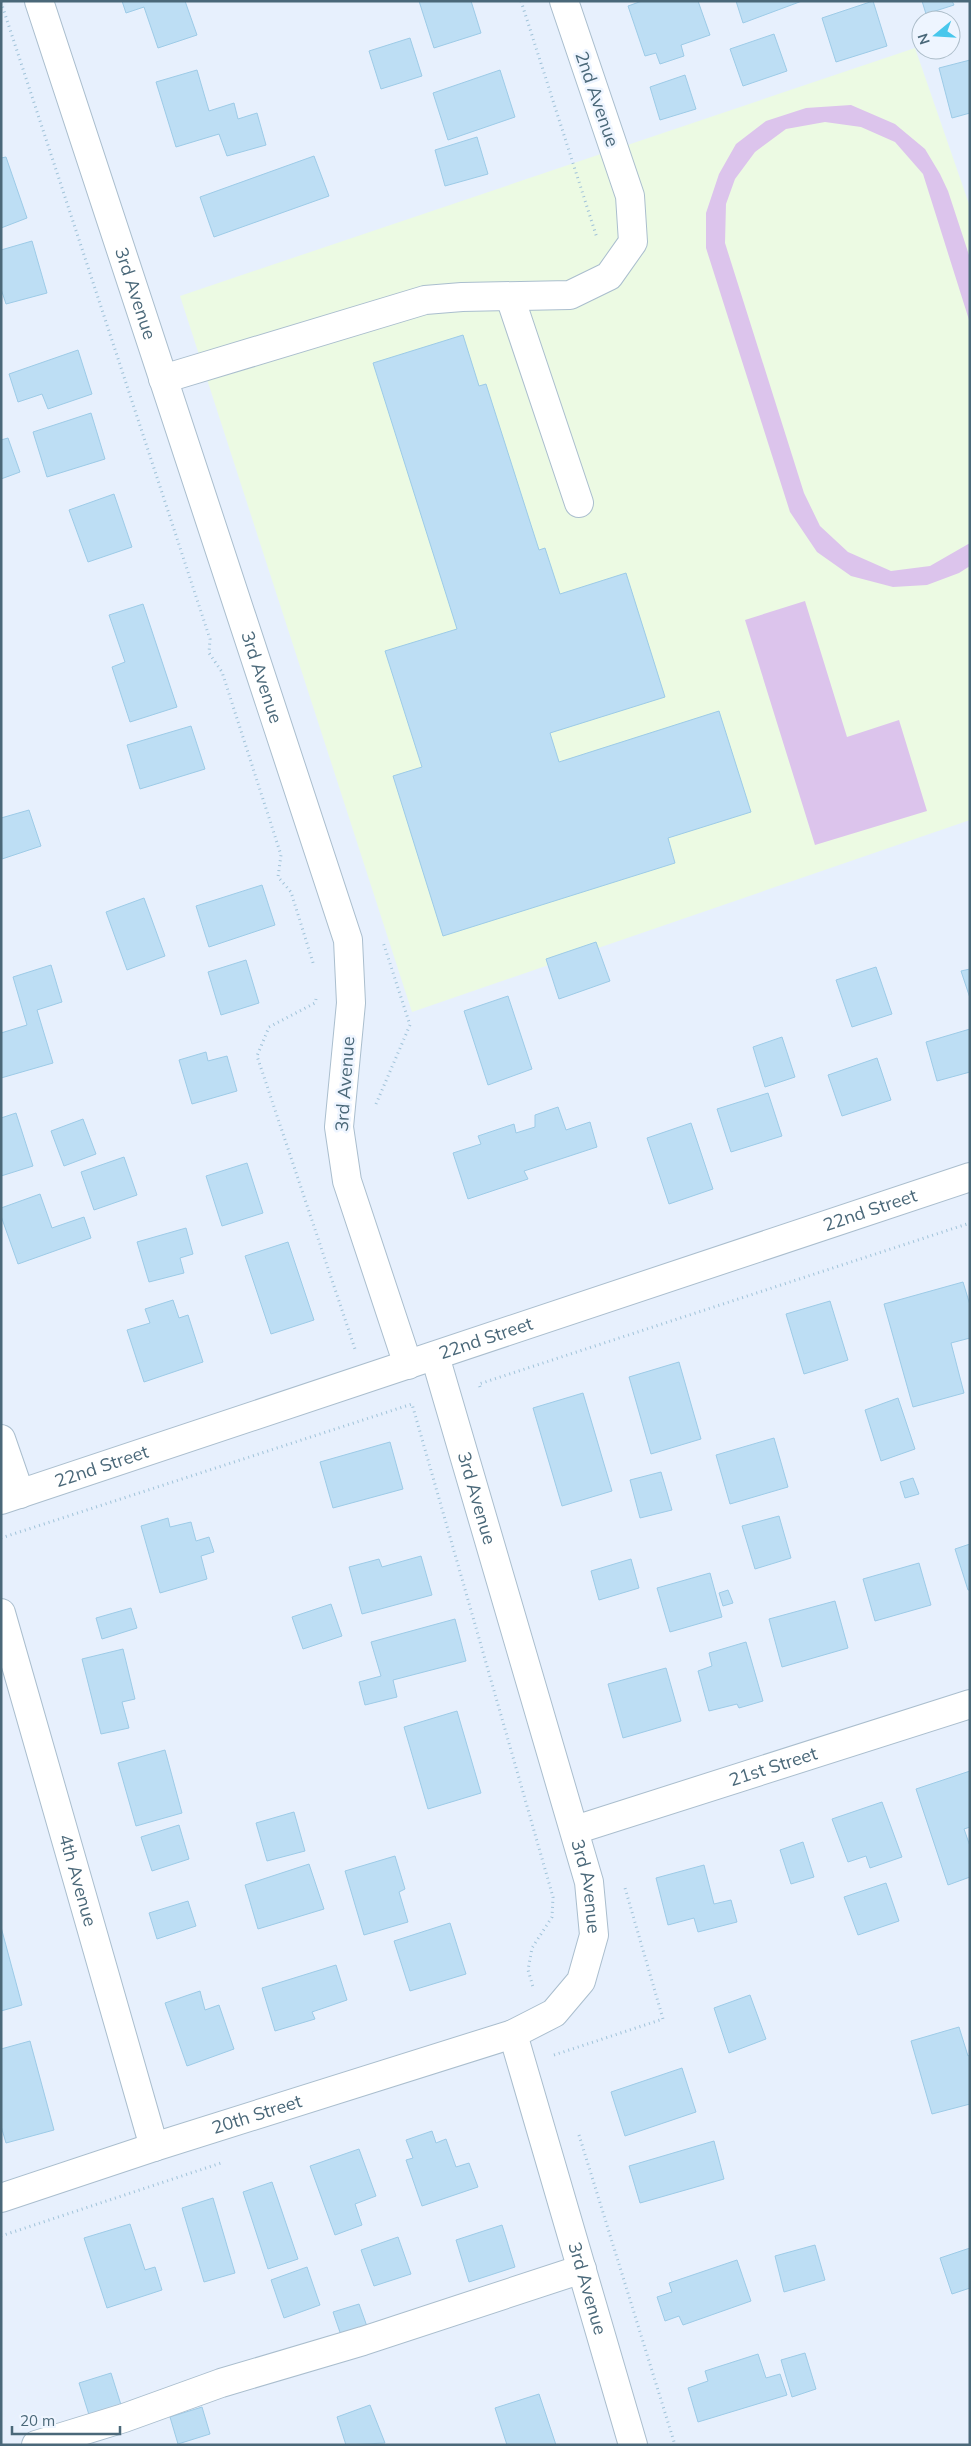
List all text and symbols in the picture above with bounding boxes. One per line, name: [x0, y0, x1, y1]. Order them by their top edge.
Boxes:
north arrow: [911, 10, 961, 60]
text: N: [913, 31, 934, 47]
street label: 2nd Avenue: [570, 48, 625, 150]
street label: 3rd Avenue: [110, 244, 162, 342]
street label: 3rd Avenue: [236, 628, 288, 726]
street label: 3rd Avenue: [330, 1036, 359, 1132]
street label: 22nd Street: [820, 1184, 920, 1236]
street label: 22nd Street: [436, 1312, 536, 1364]
street label: 22nd Street: [52, 1440, 151, 1492]
street label: 3rd Avenue: [453, 1449, 502, 1547]
street label: 21st Street: [726, 1741, 820, 1791]
street label: 4th Avenue: [54, 1831, 102, 1929]
street label: 3rd Avenue: [566, 1837, 606, 1934]
street label: 20th Street: [209, 2089, 304, 2139]
street label: 3rd Avenue: [563, 2239, 612, 2337]
scale bar: [12, 2404, 120, 2436]
text: 20 m: [20, 2411, 55, 2430]

